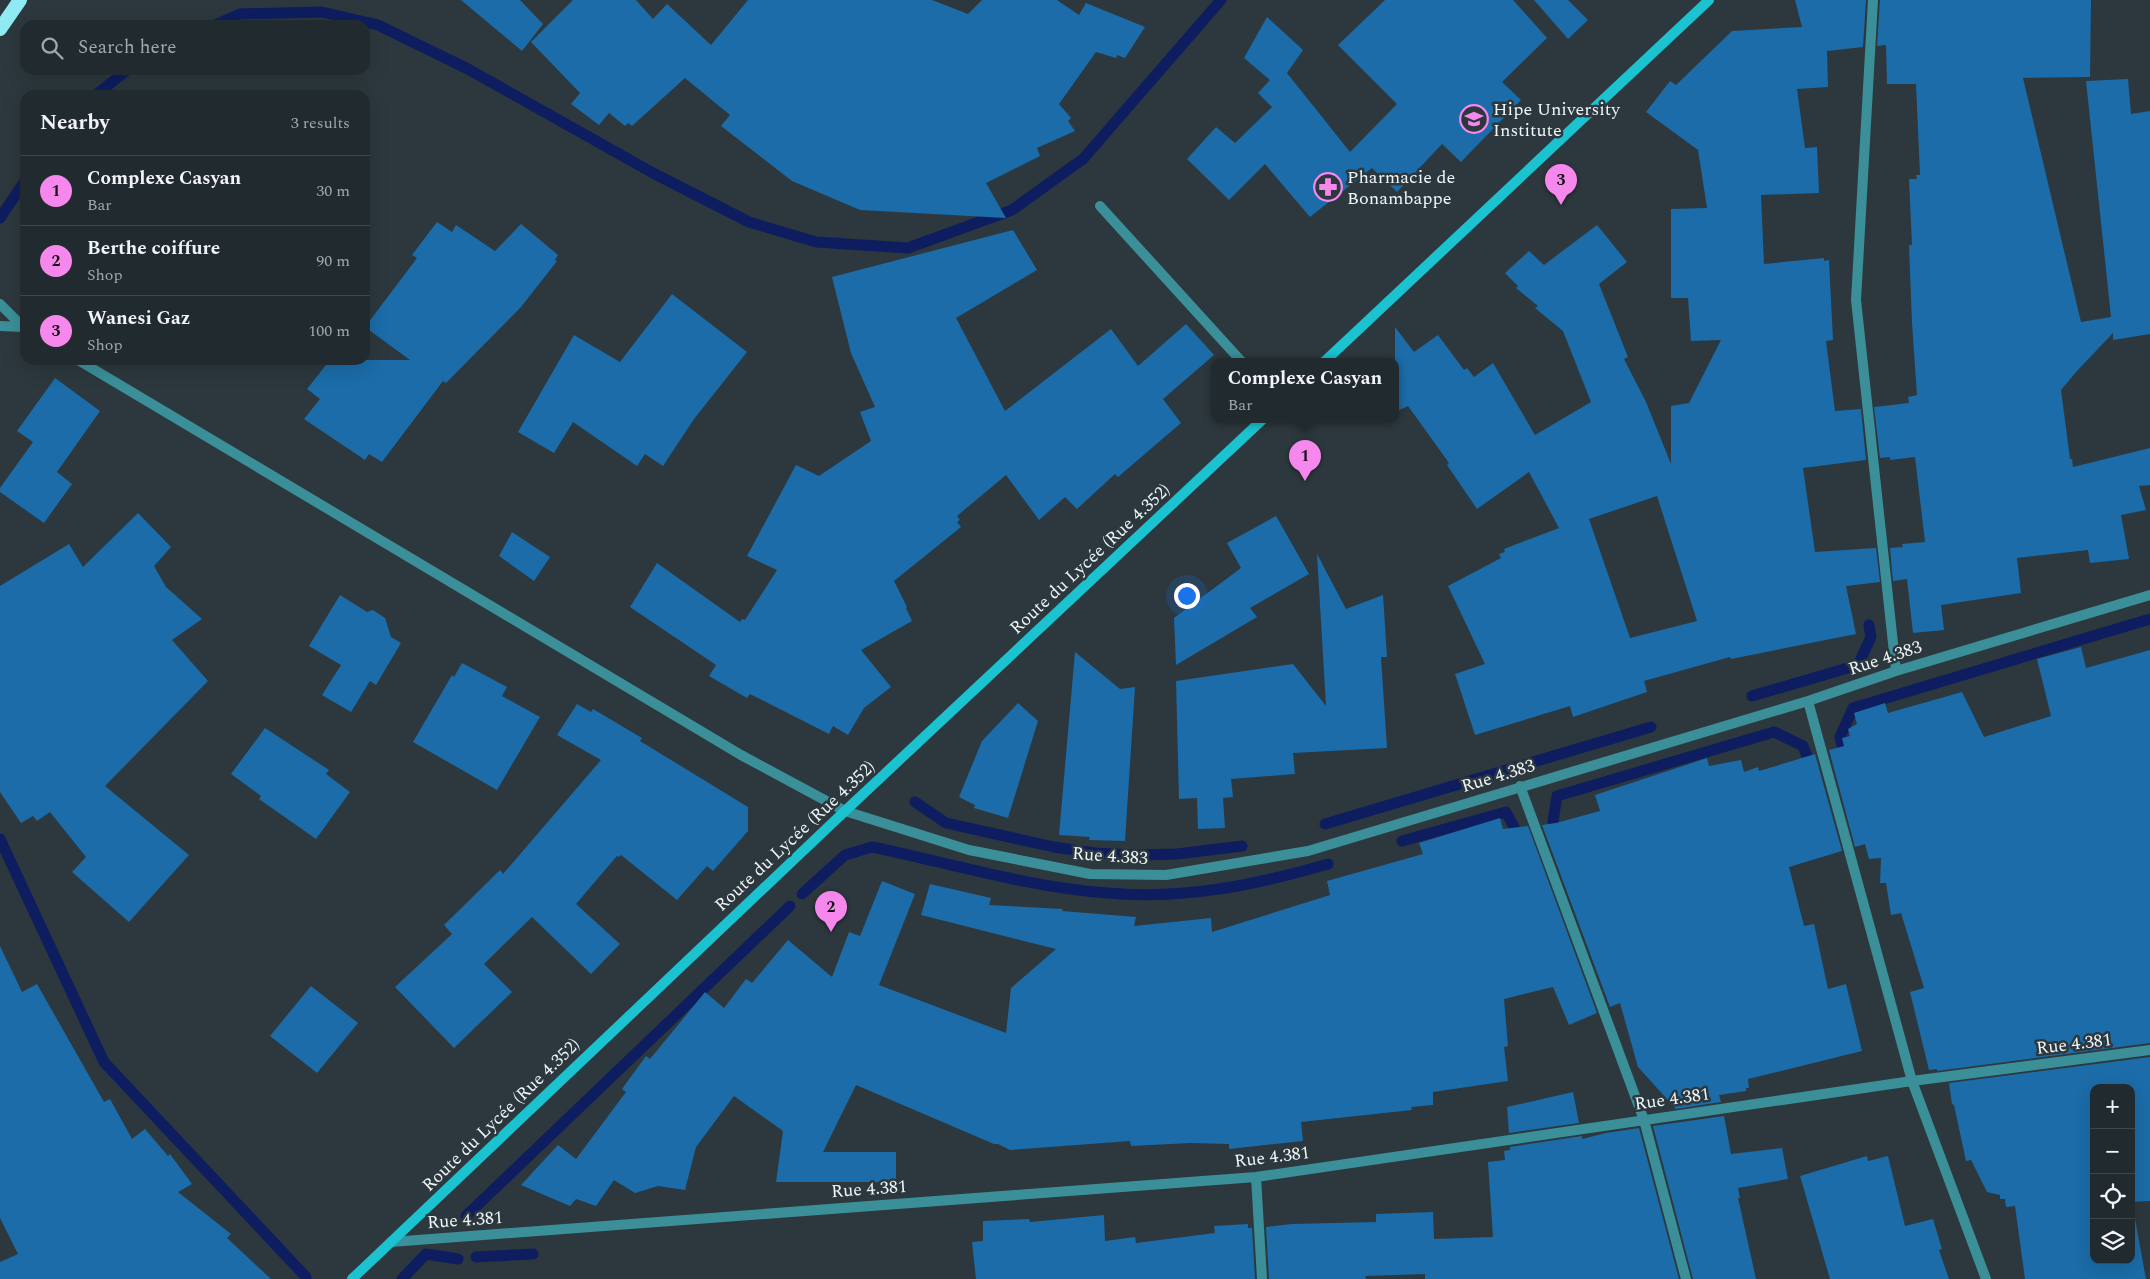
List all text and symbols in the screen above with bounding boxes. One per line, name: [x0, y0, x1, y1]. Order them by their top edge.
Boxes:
search box: [20, 20, 370, 75]
text: Search here: [78, 33, 177, 62]
icon: search: [38, 34, 66, 62]
place label: Hipe University Institute: [1493, 96, 1621, 144]
school or university icon: Hipe University Institute: [1459, 104, 1489, 134]
text: Nearby: [40, 107, 110, 139]
text: 3 results: [291, 111, 350, 135]
text: Complexe Casyan: [87, 164, 241, 193]
place label: Pharmacie de Bonambappe: [1347, 164, 1455, 212]
pin: 3: [1545, 164, 1577, 205]
pharmacy icon: Pharmacie de Bonambappe: [1313, 172, 1343, 202]
text: 1: [52, 179, 60, 203]
text: 30 m: [316, 179, 350, 203]
text: Bar: [87, 193, 112, 217]
text: Berthe coiffure: [87, 234, 220, 263]
text: 2: [52, 249, 60, 273]
text: 90 m: [316, 249, 350, 273]
text: Shop: [87, 263, 123, 287]
text: Wanesi Gaz: [87, 304, 190, 333]
text: 3: [52, 319, 60, 343]
text: 100 m: [308, 319, 350, 343]
text: Shop: [87, 333, 123, 357]
popup: [1211, 358, 1399, 423]
text: Complexe Casyan: [1228, 364, 1382, 393]
text: Bar: [1228, 393, 1253, 417]
pin: 1: [1289, 440, 1321, 481]
street label: Route du Lycée (Rue 4.352): [1004, 477, 1176, 641]
your location: [1174, 583, 1200, 609]
street label: Rue 4.383: [1845, 633, 1925, 683]
street label: Rue 4.383: [1458, 752, 1538, 800]
street label: Route du Lycée (Rue 4.352): [710, 756, 880, 916]
street label: Rue 4.383: [1071, 840, 1149, 872]
pin: 2: [815, 891, 847, 932]
street label: Rue 4.381: [2035, 1026, 2113, 1062]
street label: Route du Lycée (Rue 4.352): [416, 1032, 586, 1198]
street label: Rue 4.381: [1633, 1080, 1711, 1118]
map controls: [2090, 1084, 2135, 1264]
button: +: [2090, 1084, 2135, 1129]
button: −: [2090, 1129, 2135, 1174]
street label: Rue 4.381: [1233, 1139, 1311, 1175]
street label: Rue 4.381: [830, 1173, 908, 1205]
button: locate: [2090, 1174, 2135, 1219]
street label: Rue 4.381: [426, 1204, 504, 1236]
button: layers: [2090, 1219, 2135, 1264]

